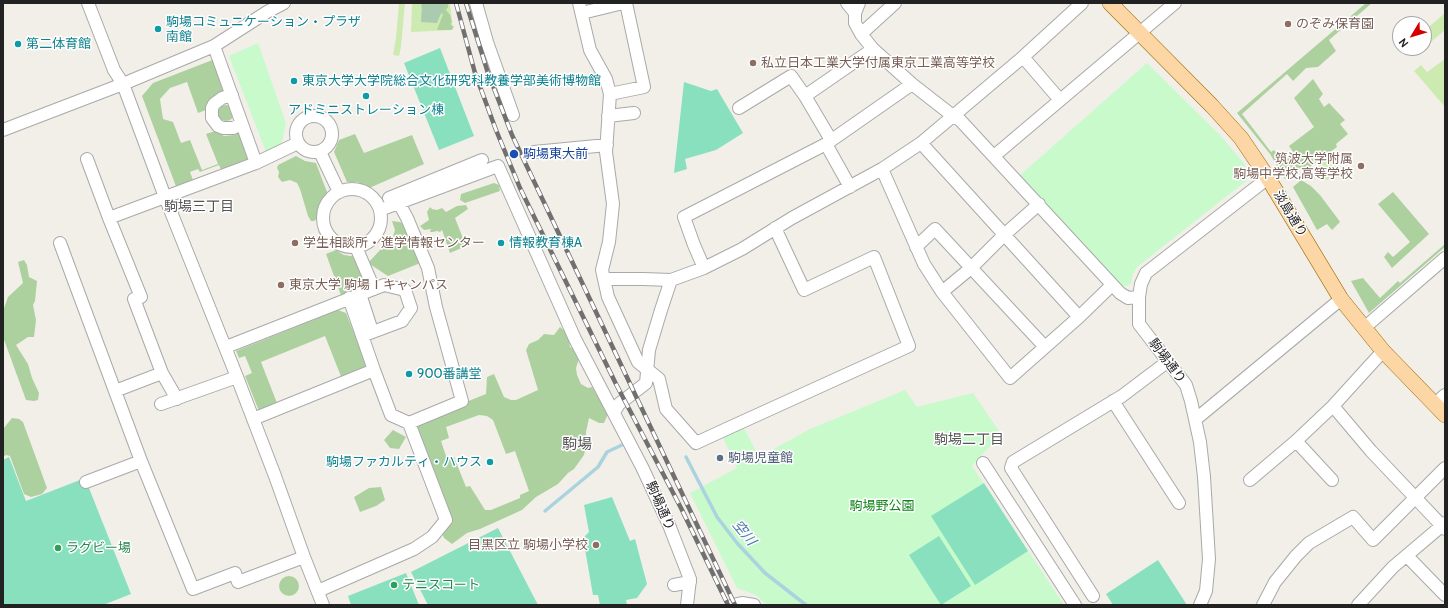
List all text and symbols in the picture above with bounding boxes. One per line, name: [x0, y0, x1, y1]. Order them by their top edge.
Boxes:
place label: 駒場コミュニケーション・プラザ 南館: [166, 14, 361, 45]
place label: のぞみ保育園: [1296, 16, 1374, 32]
north arrow: [1392, 16, 1432, 56]
marker: のぞみ保育園: [1283, 19, 1293, 29]
marker: 駒場コミュニケーション・プラザ 南館: [153, 24, 163, 34]
text: N: [1395, 35, 1411, 50]
place label: 第二体育館: [26, 36, 91, 52]
marker: 第二体育館: [13, 39, 23, 49]
place label: 私立日本工業大学付属東京工業高等学校: [761, 55, 995, 71]
marker: 私立日本工業大学付属東京工業高等学校: [748, 58, 758, 68]
place label: 東京大学大学院総合文化研究科教養学部美術博物館: [302, 73, 601, 89]
marker: 東京大学大学院総合文化研究科教養学部美術博物館: [289, 76, 299, 86]
marker: アドミニストレーション棟: [361, 91, 371, 101]
place label: アドミニストレーション棟: [288, 102, 444, 118]
place label: 駒場東大前: [523, 146, 588, 162]
marker: 駒場東大前: [508, 148, 520, 160]
place label: 筑波大学附属 駒場中学校,高等学校: [1233, 151, 1353, 182]
marker: 筑波大学附属 駒場中学校,高等学校: [1356, 161, 1366, 171]
street label: 淡島通り: [1270, 188, 1310, 240]
district label: 駒場三丁目: [164, 199, 234, 215]
place label: 学生相談所・進学情報センター: [303, 235, 485, 251]
place label: 情報教育棟A: [509, 235, 582, 251]
marker: 学生相談所・進学情報センター: [290, 238, 300, 248]
marker: 情報教育棟A: [496, 238, 506, 248]
place label: 東京大学 駒場Ⅰキャンパス: [289, 277, 448, 293]
marker: 東京大学 駒場Ⅰキャンパス: [276, 280, 286, 290]
street label: 駒場通り: [1145, 336, 1189, 386]
place label: 900番講堂: [417, 366, 482, 382]
marker: 900番講堂: [404, 369, 414, 379]
district label: 駒場二丁目: [934, 432, 1004, 448]
district label: 駒場: [562, 436, 592, 454]
place label: 駒場児童館: [728, 450, 793, 466]
marker: 駒場児童館: [715, 453, 725, 463]
place label: 駒場ファカルティ・ハウス: [326, 454, 482, 470]
marker: 駒場ファカルティ・ハウス: [485, 457, 495, 467]
street label: 駒場通り: [642, 479, 678, 533]
park label: 駒場野公園: [850, 498, 914, 514]
water label: 空川: [729, 517, 759, 549]
place label: 目黒区立 駒場小学校: [468, 537, 588, 553]
place label: ラグビー場: [66, 540, 131, 556]
marker: 目黒区立 駒場小学校: [591, 540, 601, 550]
marker: ラグビー場: [53, 543, 63, 553]
place label: テニスコート: [402, 577, 480, 593]
marker: テニスコート: [389, 580, 399, 590]

